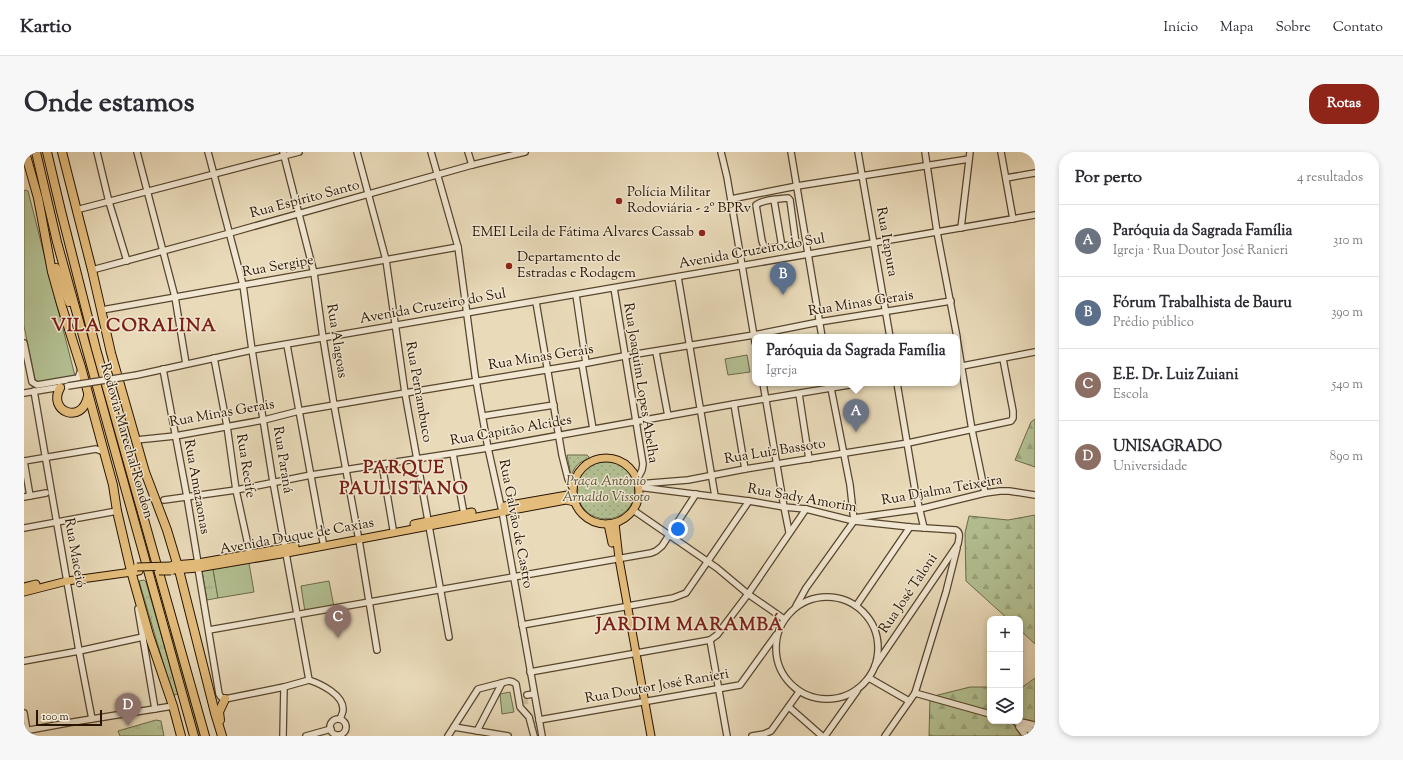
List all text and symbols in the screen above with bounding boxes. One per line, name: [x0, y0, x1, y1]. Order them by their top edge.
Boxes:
text: Kartio: [20, 14, 72, 41]
text: Início: [1163, 18, 1198, 38]
text: Mapa: [1220, 18, 1253, 38]
text: Sobre: [1275, 18, 1311, 38]
text: Contato: [1333, 18, 1383, 38]
text: Onde estamos: [24, 84, 194, 124]
button: Rotas: [1309, 84, 1379, 124]
text: Por perto: [1075, 166, 1142, 190]
text: 4 resultados: [1297, 169, 1363, 187]
street label: Rua Espírito Santo: [248, 176, 362, 224]
place label: Polícia Militar Rodoviária - 2º BPRv: [627, 183, 752, 219]
marker: Polícia Militar Rodoviária - 2º BPRv: [614, 196, 624, 206]
street label: Rua Itapura: [870, 206, 902, 279]
text: Paróquia da Sagrada Família: [1113, 221, 1293, 242]
place label: EMEI Leila de Fátima Alvares Cassab: [472, 223, 694, 243]
marker: EMEI Leila de Fátima Alvares Cassab: [697, 228, 707, 238]
street label: Avenida Cruzeiro do Sul: [677, 229, 827, 275]
text: A: [1083, 232, 1093, 250]
text: 310 m: [1333, 232, 1363, 250]
text: Igreja · Rua Doutor José Ranieri: [1113, 242, 1288, 260]
place label: Departamento de Estradas e Rodagem: [517, 248, 636, 284]
street label: Rua Sergipe: [241, 251, 315, 283]
marker: Departamento de Estradas e Rodagem: [504, 261, 514, 271]
pin: B: [770, 262, 796, 295]
street label: Avenida Cruzeiro do Sul: [358, 284, 508, 330]
street label: Rua Minas Gerais: [807, 286, 915, 322]
text: Fórum Trabalhista de Bauru: [1113, 293, 1292, 314]
street label: Rua Joaquim Lopes Abelha: [617, 301, 663, 465]
street label: Rua Alagoas: [320, 302, 352, 380]
text: B: [1084, 304, 1092, 322]
text: 390 m: [1331, 304, 1363, 322]
district label: VILA CORALINA: [51, 314, 217, 340]
text: Prédio público: [1113, 314, 1194, 332]
popup: [752, 334, 960, 386]
street label: Rua Pernambuco: [399, 340, 437, 444]
street label: Rua Minas Gerais: [487, 340, 595, 376]
text: Paróquia da Sagrada Família: [766, 341, 946, 362]
street label: Rodovia Marechal Rondon: [94, 361, 158, 521]
text: Igreja: [766, 362, 797, 380]
text: E.E. Dr. Luiz Zuiani: [1113, 365, 1238, 386]
text: C: [1083, 376, 1093, 394]
text: 540 m: [1332, 376, 1363, 394]
text: Escola: [1113, 386, 1149, 404]
street label: Rua Minas Gerais: [168, 395, 276, 433]
pin: A: [843, 399, 869, 432]
street label: Rua Capitão Alcides: [449, 410, 573, 452]
street label: Rua Paraná: [267, 425, 297, 495]
street label: Rua Recife: [230, 432, 260, 500]
street label: Rua Luiz Bassoto: [723, 434, 827, 470]
text: UNISAGRADO: [1113, 437, 1222, 458]
street label: Rua Amazaonas: [178, 438, 214, 536]
text: D: [1083, 448, 1093, 466]
text: 890 m: [1330, 448, 1363, 466]
district label: PARQUE PAULISTANO: [339, 456, 469, 503]
street label: Rua Galvão de Castro: [493, 458, 537, 591]
text: Universidade: [1113, 458, 1187, 476]
street label: Rua Djalma Teixeira: [880, 470, 1005, 511]
park label: Praça Antônio Arnaldo Vissoto: [562, 472, 650, 508]
street label: Rua Sady Amorim: [746, 480, 859, 519]
street label: Avenida Duque de Caxias: [218, 514, 376, 560]
street label: Rua Maceió: [58, 516, 90, 590]
your location: [668, 519, 688, 539]
street label: Rua José Taloni: [875, 550, 943, 638]
pin: C: [325, 605, 351, 638]
district label: JARDIM MARAMBÁ: [594, 612, 784, 639]
map controls: [987, 616, 1023, 724]
button: +: [987, 616, 1023, 652]
button: −: [987, 652, 1023, 688]
street label: Rua Doutor José Ranieri: [583, 664, 731, 710]
button: layers: [987, 688, 1023, 724]
pin: D: [115, 693, 141, 726]
scale bar: [36, 708, 102, 727]
text: 100 m: [42, 709, 69, 725]

